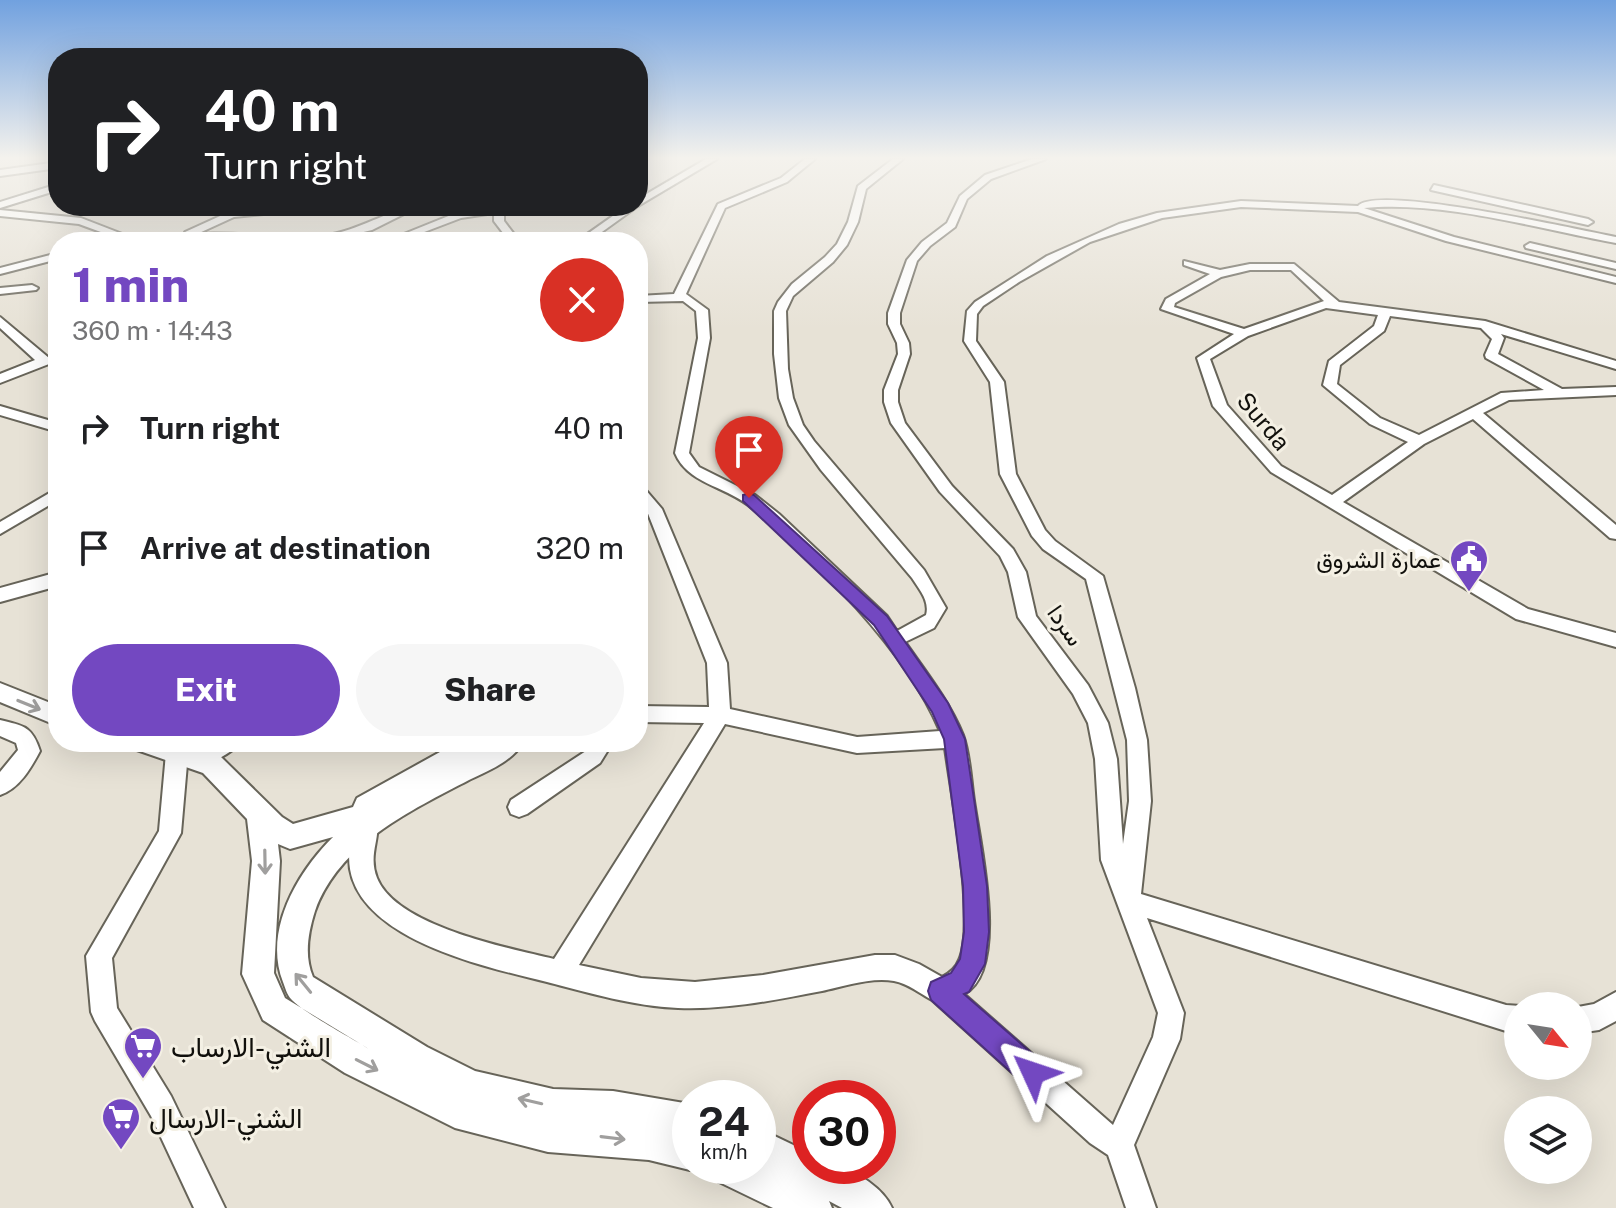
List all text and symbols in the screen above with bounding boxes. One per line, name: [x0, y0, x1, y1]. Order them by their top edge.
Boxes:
text: 40 m: [204, 78, 340, 144]
icon: right: [72, 80, 176, 184]
text: Turn right: [204, 145, 367, 187]
text: 1 min: [72, 256, 189, 313]
button: close: [540, 258, 624, 342]
text: 360 m · 14:43: [72, 315, 233, 346]
street label: Surda: [1232, 386, 1296, 456]
icon: right: [72, 406, 116, 450]
text: Turn right: [140, 410, 280, 446]
text: 40 m: [554, 410, 624, 446]
pin: [715, 416, 783, 498]
icon: arrive: [727, 428, 771, 472]
icon: arrive: [72, 526, 116, 570]
text: Arrive at destination: [140, 530, 431, 566]
text: 320 m: [536, 530, 624, 566]
public building icon: عمارة الشروق: [1448, 538, 1490, 593]
place label: عمارة الشروق: [1316, 545, 1441, 575]
street label: سردا: [1040, 599, 1090, 652]
button: Exit: [72, 644, 340, 736]
button: Share: [356, 644, 624, 736]
one-way arrow: [16, 698, 41, 713]
one-way arrow: [257, 848, 273, 875]
one-way arrow: [294, 973, 311, 994]
north arrow: [1504, 992, 1592, 1080]
map controls: [1504, 992, 1592, 1184]
supermarket icon: الشني-الارساب: [122, 1025, 164, 1080]
place label: الشني-الارساب: [171, 1030, 331, 1070]
position arrow: [991, 1031, 1075, 1115]
one-way arrow: [355, 1058, 379, 1074]
speed limit sign: 30: [792, 1080, 896, 1184]
one-way arrow: [518, 1093, 543, 1108]
supermarket icon: الشني-الارسال: [100, 1096, 142, 1151]
button: layers: [1504, 1096, 1592, 1184]
text: 24: [698, 1098, 750, 1145]
place label: الشني-الارسال: [149, 1101, 303, 1141]
one-way arrow: [600, 1131, 625, 1146]
text: km/h: [700, 1140, 748, 1164]

